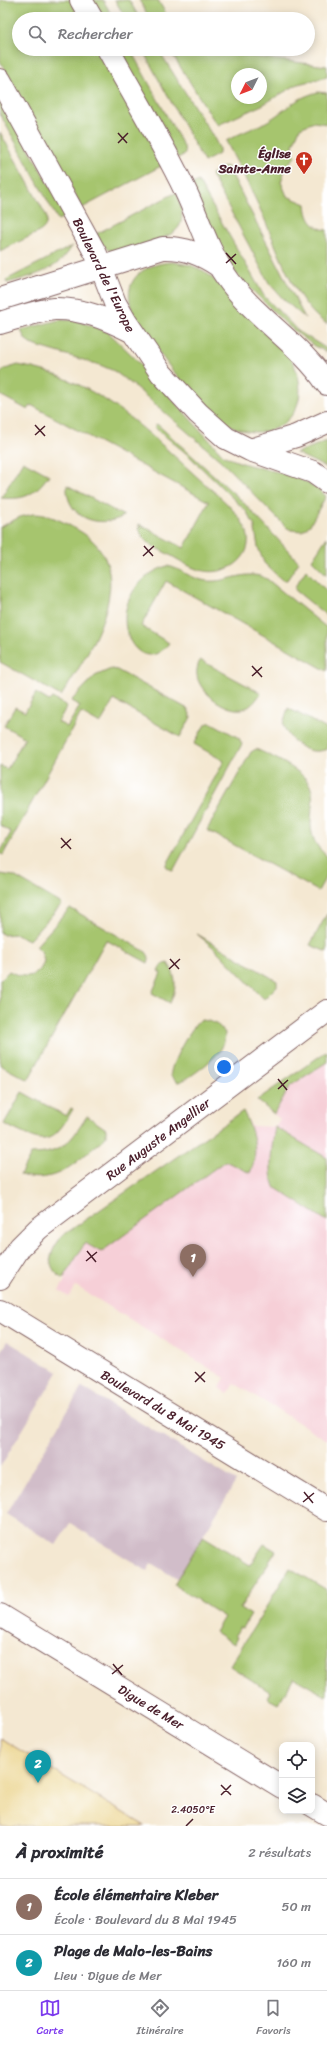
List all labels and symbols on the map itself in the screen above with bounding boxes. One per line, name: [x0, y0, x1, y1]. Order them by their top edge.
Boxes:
north arrow: [231, 68, 267, 104]
place label: Église Sainte-Anne: [217, 142, 291, 180]
church icon: Église Sainte-Anne: [294, 150, 314, 175]
street label: Boulevard de l'Europe: [66, 214, 142, 337]
your location: [214, 1057, 234, 1077]
street label: Rue Auguste Angellier: [101, 1091, 216, 1186]
pin: 1: [180, 1244, 206, 1277]
street label: Boulevard du 8 Mai 1945: [96, 1364, 230, 1456]
street label: Digue de Mer: [113, 1678, 189, 1736]
pin: 2: [25, 1750, 51, 1783]
text: 2.4050°E: [171, 1801, 216, 1819]

